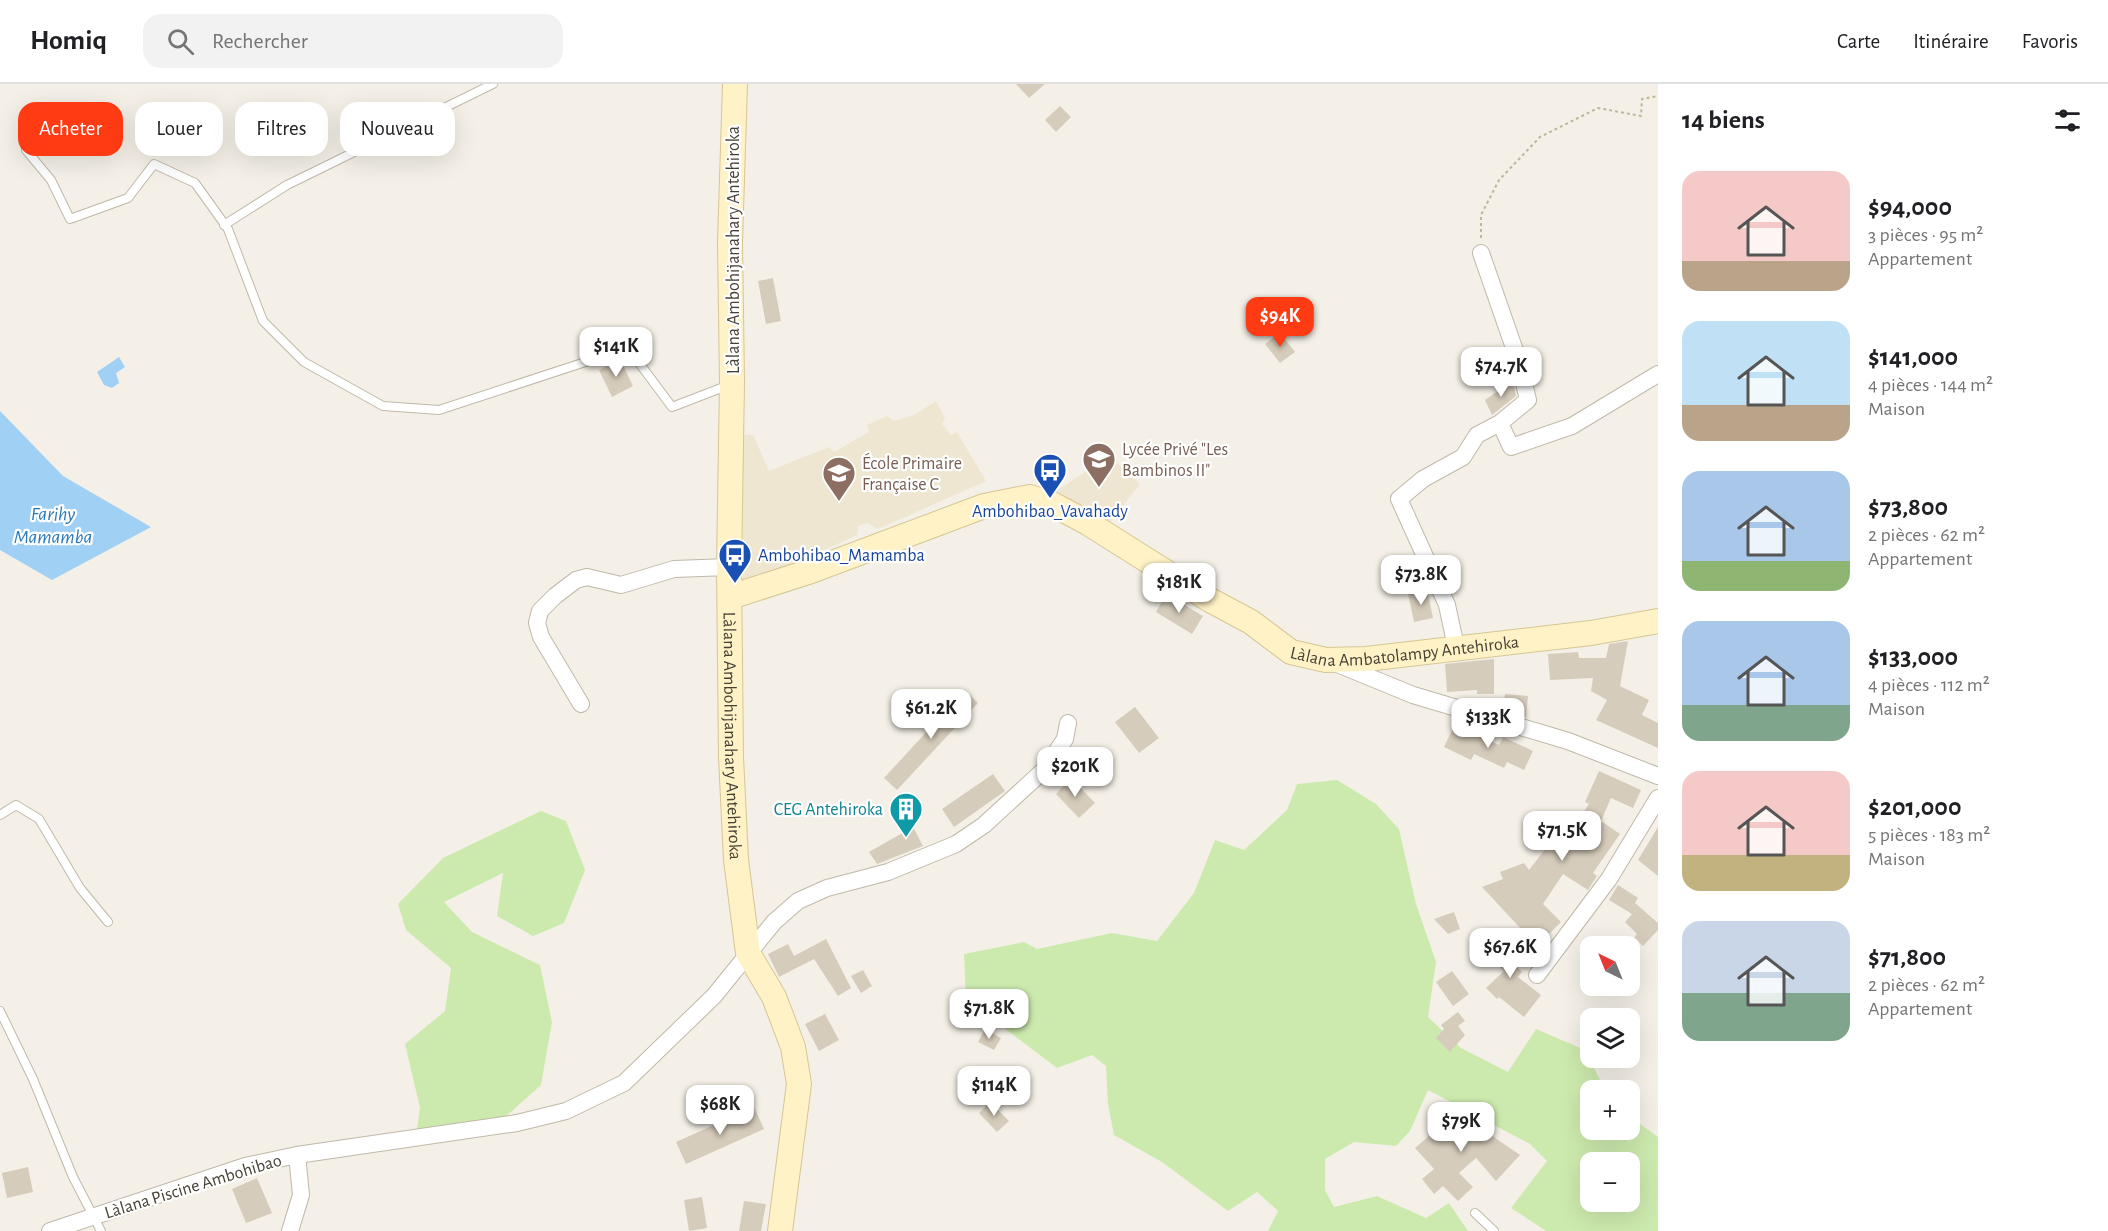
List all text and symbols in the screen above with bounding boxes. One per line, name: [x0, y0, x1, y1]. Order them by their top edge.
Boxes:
search box: [143, 14, 563, 68]
icon: search: [164, 25, 197, 58]
text: Homiq: [30, 27, 107, 55]
text: Rechercher: [212, 30, 308, 52]
text: Carte: [1837, 31, 1880, 52]
text: Itinéraire: [1913, 31, 1989, 52]
text: Favoris: [2022, 31, 2078, 52]
chip: Acheter: [18, 102, 123, 156]
chip: Louer: [135, 102, 223, 156]
chip: Filtres: [235, 102, 328, 156]
chip: Nouveau: [340, 102, 455, 156]
icon: filters: [2051, 104, 2084, 137]
text: 14 biens: [1682, 107, 1765, 133]
street label: Làlana Ambohijanahary Antehiroka: [725, 126, 743, 374]
text: $94,000: [1868, 194, 1952, 220]
icon: home: [1730, 195, 1802, 267]
text: 3 pièces · 95 m²: [1868, 225, 1983, 245]
text: Appartement: [1868, 249, 1972, 269]
pin: $94K: [1244, 297, 1316, 348]
text: $94K: [1260, 306, 1300, 326]
pin: $141K: [574, 327, 658, 378]
text: $141K: [593, 336, 639, 356]
text: $141,000: [1868, 344, 1958, 370]
icon: home: [1730, 345, 1802, 417]
pin: $74.7K: [1452, 347, 1550, 398]
text: $74.7K: [1475, 356, 1527, 376]
text: 4 pièces · 144 m²: [1868, 375, 1993, 395]
text: Maison: [1868, 399, 1925, 419]
school or university icon: Lycée Privé "Les Bambinos II": [1081, 441, 1117, 488]
place label: Lycée Privé "Les Bambinos II": [1122, 441, 1228, 480]
place label: École Primaire Française C: [862, 452, 962, 494]
bus stop icon: Ambohibao_Vavahady: [1032, 452, 1068, 499]
school or university icon: École Primaire Française C: [821, 455, 857, 502]
text: $73,800: [1868, 494, 1948, 520]
icon: home: [1730, 495, 1802, 567]
place label: Ambohibao_Vavahady: [972, 503, 1128, 521]
water label: Farihy Mamamba: [14, 504, 92, 547]
text: 2 pièces · 62 m²: [1868, 525, 1985, 545]
bus stop icon: Ambohibao_Mamamba: [717, 537, 753, 584]
place label: Ambohibao_Mamamba: [758, 547, 925, 565]
text: Appartement: [1868, 549, 1972, 569]
pin: $73.8K: [1372, 555, 1470, 606]
pin: $181K: [1137, 563, 1221, 614]
text: $73.8K: [1395, 564, 1447, 584]
text: $181K: [1157, 572, 1201, 592]
street label: Làlana Ambohijanahary Antehiroka: [719, 612, 744, 860]
street label: Làlana Ambatolampy Antehiroka: [1288, 633, 1520, 670]
text: $133,000: [1868, 644, 1958, 670]
icon: home: [1730, 645, 1802, 717]
text: 4 pièces · 112 m²: [1868, 675, 1990, 695]
pin: $61.2K: [882, 689, 980, 740]
text: $61.2K: [905, 698, 957, 718]
pin: $133K: [1446, 698, 1530, 749]
text: Maison: [1868, 699, 1925, 719]
text: $133K: [1465, 707, 1511, 727]
pin: $201K: [1033, 747, 1117, 798]
text: $201K: [1051, 756, 1099, 776]
building icon: CEG Antehiroka: [888, 791, 924, 838]
text: $201,000: [1868, 794, 1961, 820]
icon: home: [1730, 795, 1802, 867]
place label: CEG Antehiroka: [774, 801, 883, 819]
pin: $71.5K: [1513, 811, 1611, 862]
text: $71.5K: [1537, 820, 1587, 840]
text: 5 pièces · 183 m²: [1868, 825, 1990, 845]
text: Maison: [1868, 849, 1925, 869]
pin: $67.6K: [1461, 928, 1559, 979]
north arrow: [1580, 936, 1640, 996]
map controls: [1580, 936, 1640, 1212]
text: $67.6K: [1483, 937, 1537, 957]
text: $71,800: [1868, 944, 1946, 970]
icon: home: [1730, 945, 1802, 1017]
text: 2 pièces · 62 m²: [1868, 975, 1985, 995]
pin: $71.8K: [940, 989, 1038, 1040]
text: $71.8K: [964, 998, 1014, 1018]
text: Appartement: [1868, 999, 1972, 1019]
button: layers: [1580, 1008, 1640, 1068]
pin: $114K: [952, 1066, 1036, 1117]
text: $114K: [971, 1075, 1017, 1095]
button: +: [1580, 1080, 1640, 1140]
pin: $68K: [684, 1085, 756, 1136]
text: $68K: [700, 1094, 740, 1114]
pin: $79K: [1425, 1102, 1497, 1153]
text: $79K: [1442, 1111, 1480, 1131]
street label: Làlana Piscine Ambohibao: [103, 1151, 284, 1222]
button: −: [1580, 1152, 1640, 1212]

